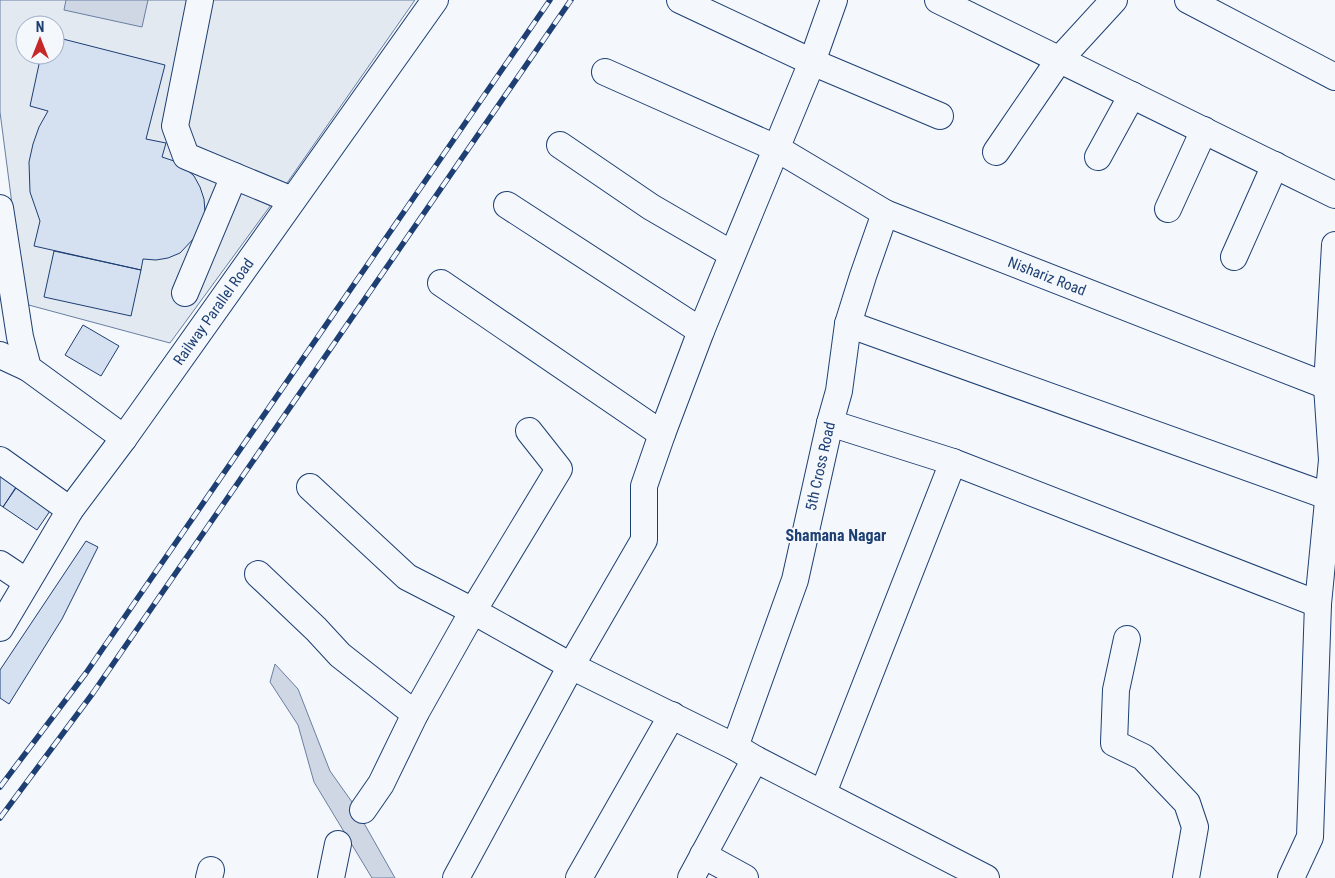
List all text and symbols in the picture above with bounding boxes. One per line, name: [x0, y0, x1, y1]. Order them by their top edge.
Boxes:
north arrow: [15, 15, 65, 65]
text: N: [36, 19, 44, 35]
street label: Nishariz Road: [1005, 253, 1089, 300]
street label: Railway Parallel Road: [170, 255, 258, 369]
street label: 5th Cross Road: [802, 420, 839, 512]
district label: Shamana Nagar: [786, 526, 886, 545]

